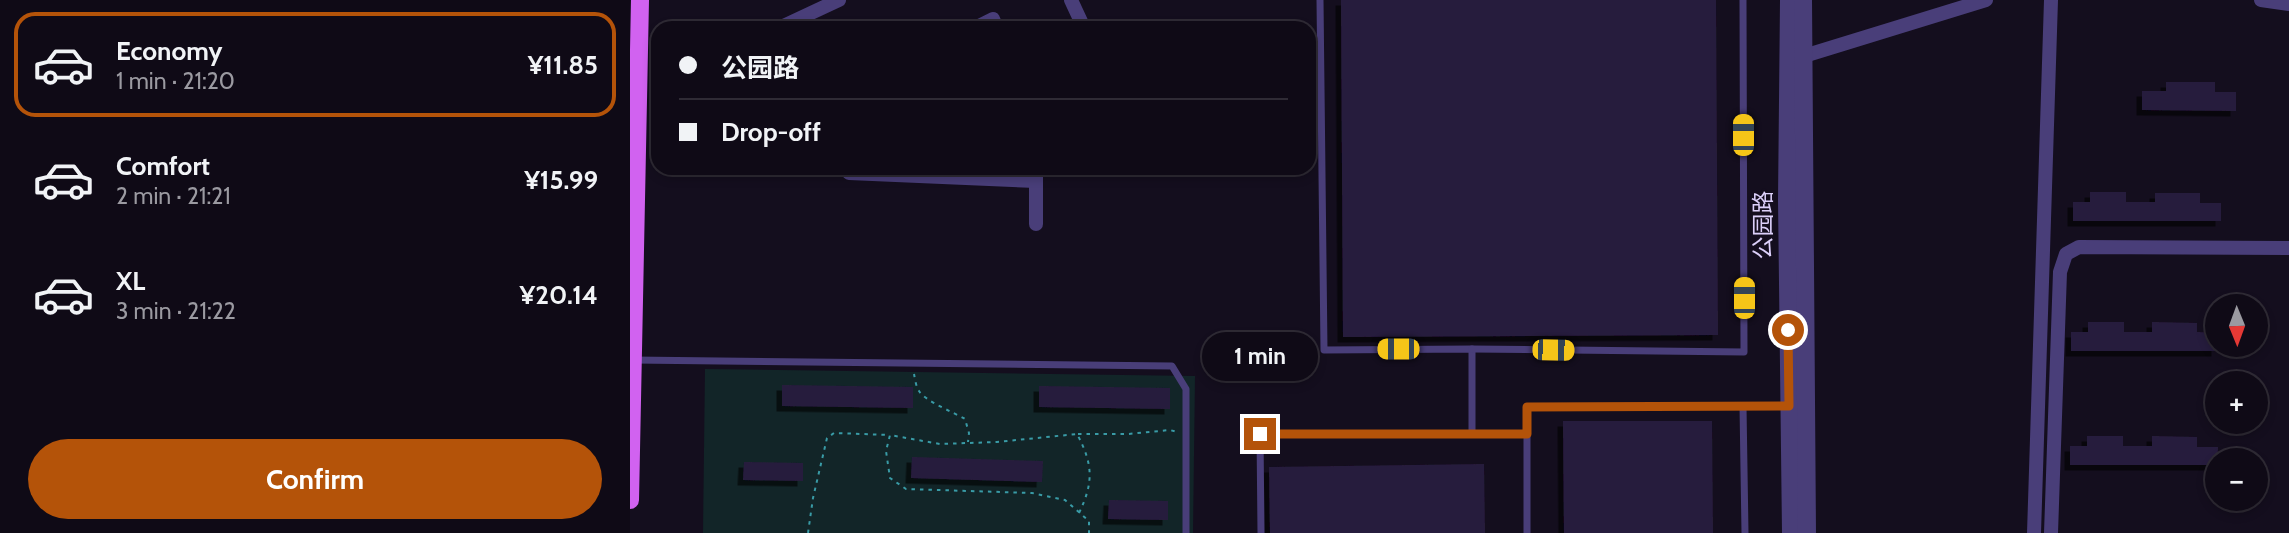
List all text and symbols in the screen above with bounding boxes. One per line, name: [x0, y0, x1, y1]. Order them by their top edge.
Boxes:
icon: car: [32, 33, 95, 96]
text: Economy: [116, 35, 222, 67]
text: ¥11.85: [528, 49, 598, 81]
text: 公园路: [721, 52, 799, 84]
text: 1 min · 21:20: [116, 67, 235, 95]
car: [1733, 114, 1754, 156]
text: Drop-off: [721, 116, 821, 148]
icon: car: [32, 148, 95, 211]
text: Comfort: [116, 150, 210, 182]
text: ¥15.99: [524, 164, 598, 196]
text: 2 min · 21:21: [116, 182, 231, 210]
street label: 公园路: [1749, 191, 1777, 260]
icon: car: [32, 263, 95, 326]
text: XL: [116, 265, 145, 297]
car: [1734, 277, 1755, 319]
text: ¥20.14: [519, 279, 598, 311]
north arrow: [2205, 294, 2268, 357]
map controls: [2205, 294, 2268, 511]
text: 3 min · 21:22: [116, 297, 236, 325]
route start: [1772, 314, 1804, 346]
callout: 1 min: [1202, 332, 1318, 382]
car: [1378, 339, 1420, 360]
car: [1532, 339, 1575, 361]
text: 1 min: [1234, 342, 1286, 370]
button: +: [2205, 371, 2268, 434]
route end: [1244, 418, 1276, 450]
button: Confirm: [28, 439, 602, 519]
button: −: [2205, 448, 2268, 511]

